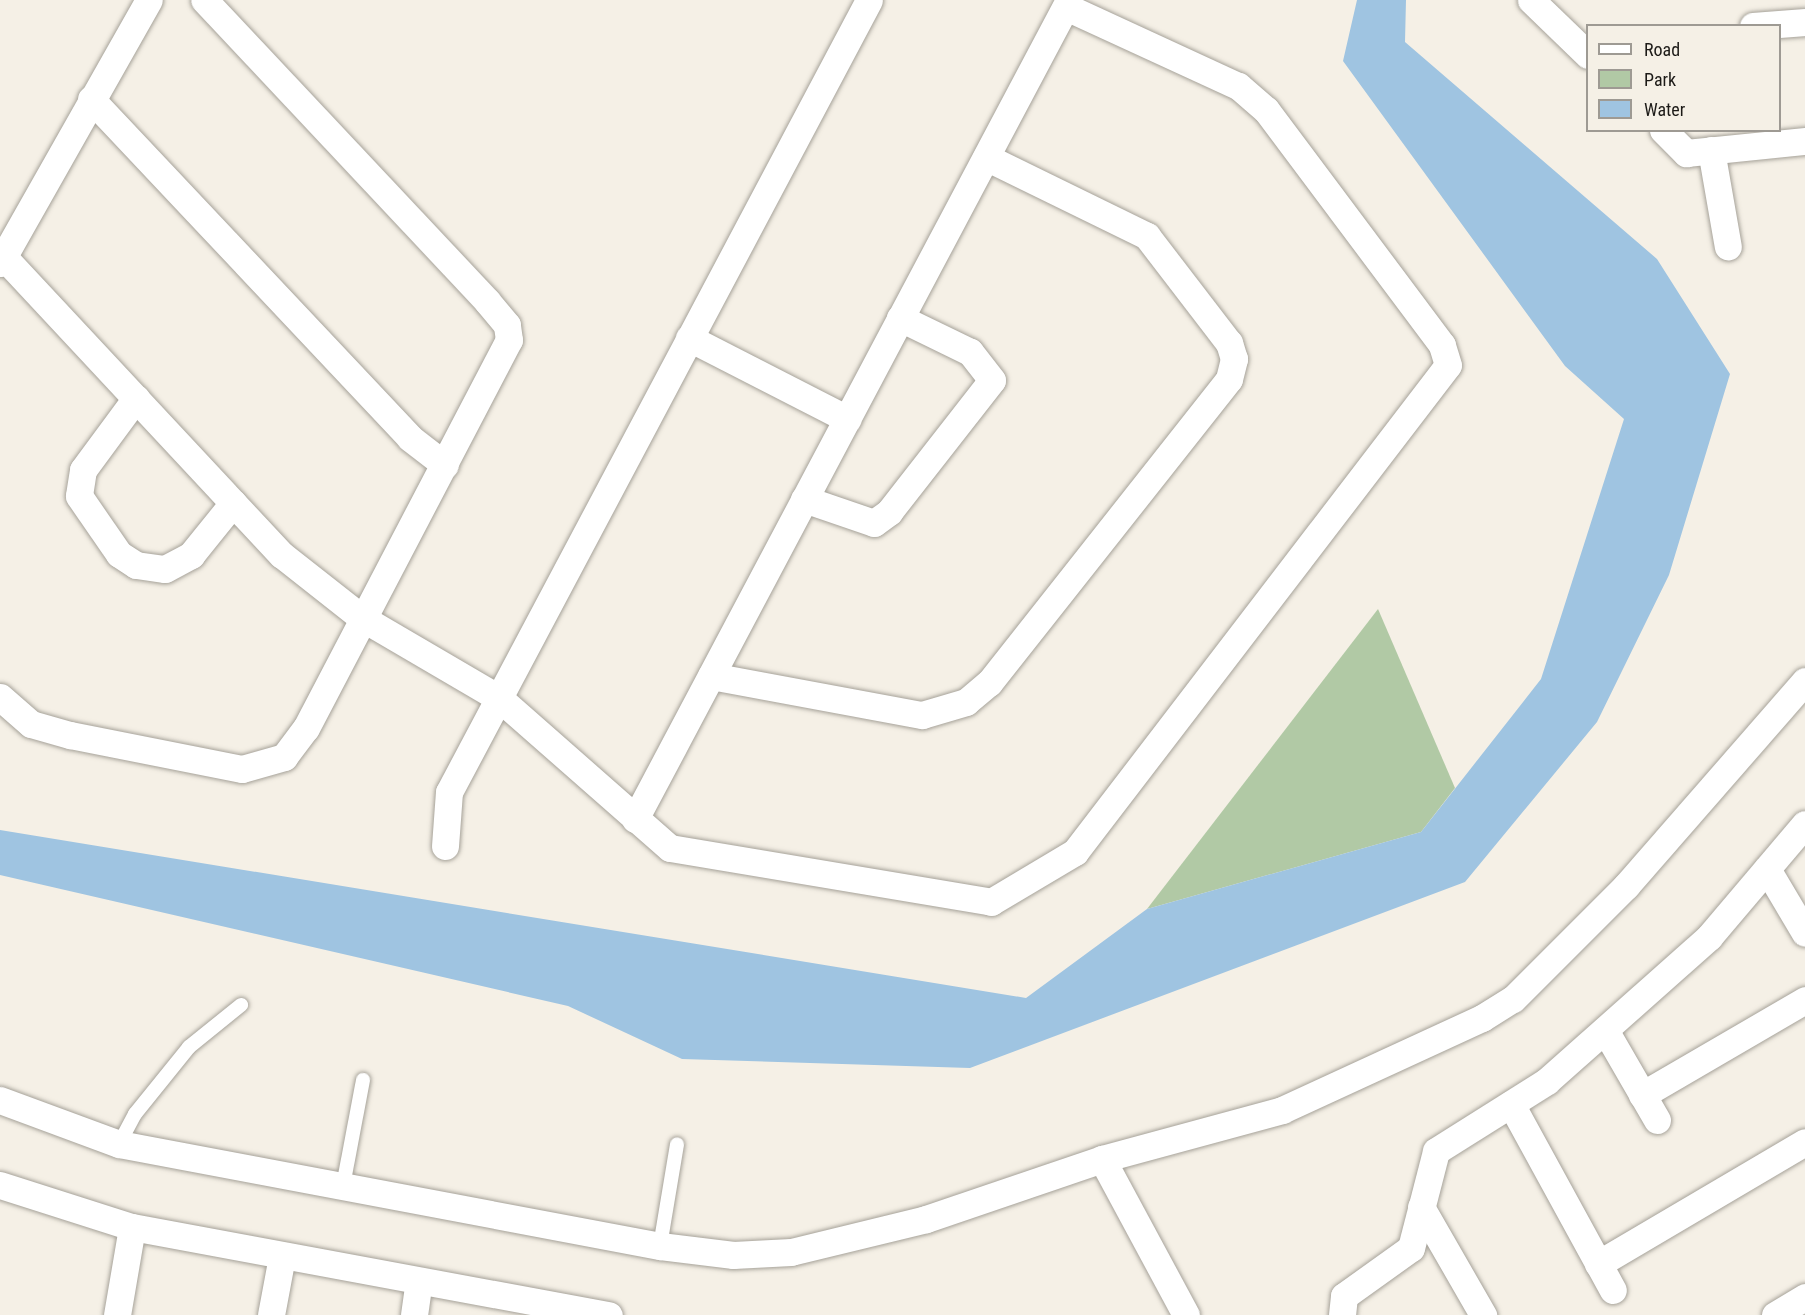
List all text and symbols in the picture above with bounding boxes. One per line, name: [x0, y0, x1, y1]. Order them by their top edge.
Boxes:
legend: [1586, 24, 1781, 132]
text: Road: [1644, 39, 1680, 60]
text: Park: [1644, 69, 1676, 90]
text: Water: [1644, 99, 1685, 120]

